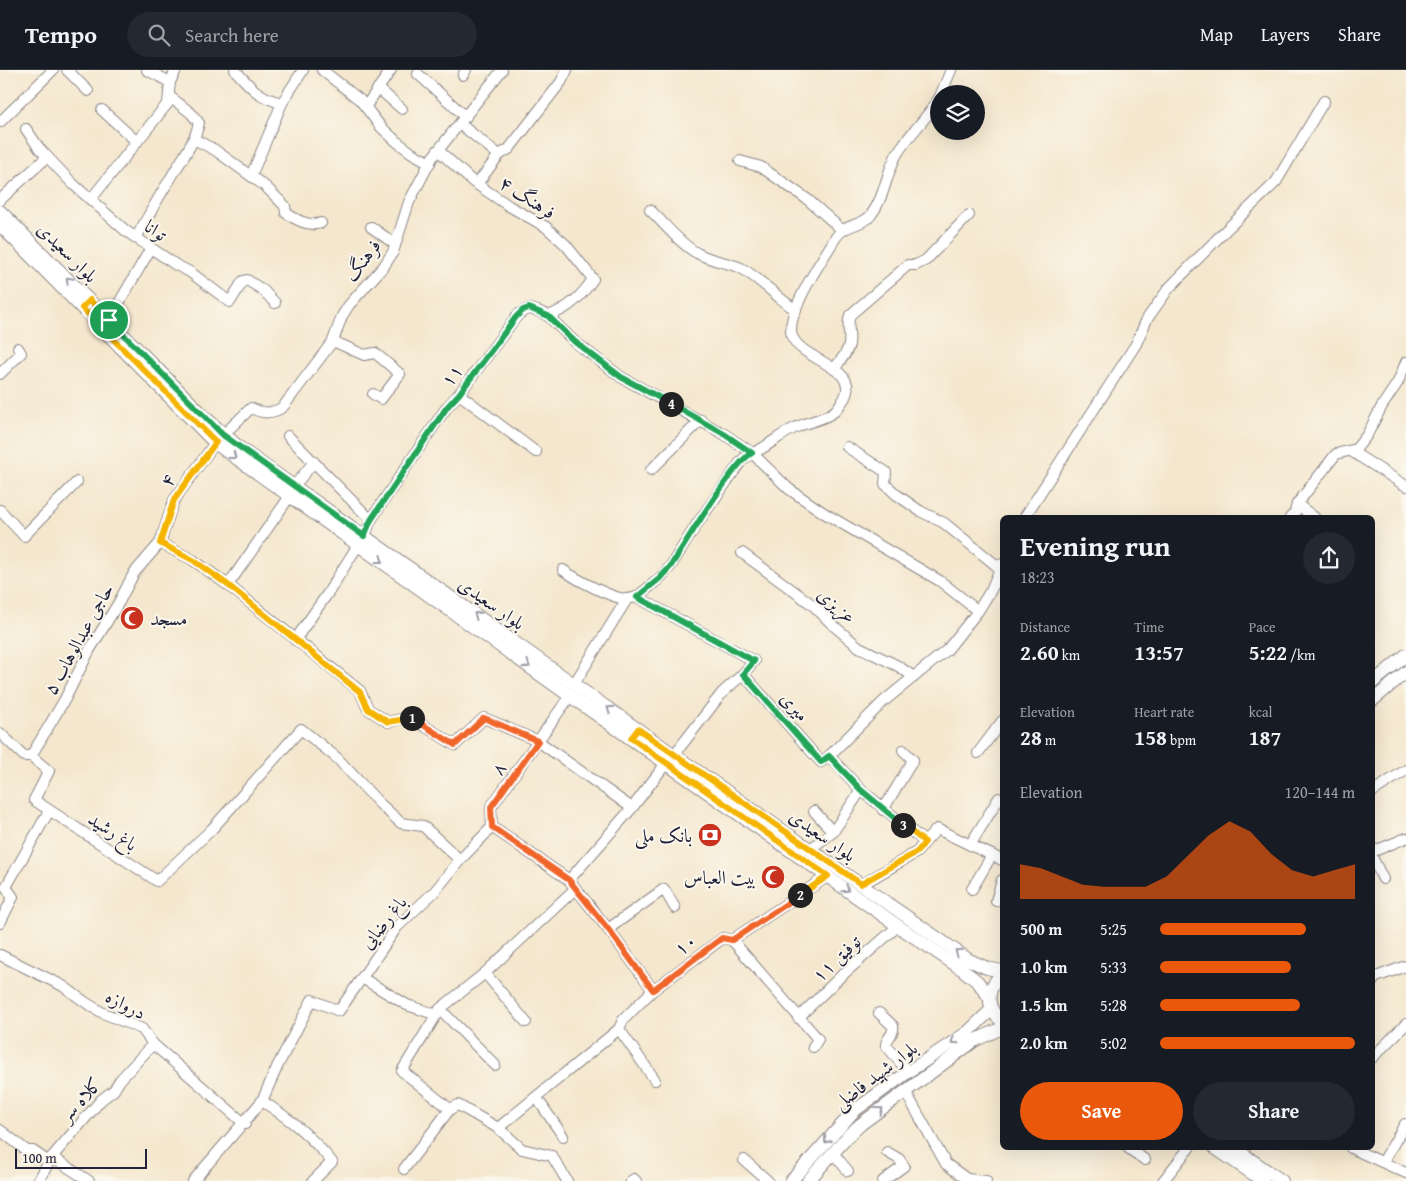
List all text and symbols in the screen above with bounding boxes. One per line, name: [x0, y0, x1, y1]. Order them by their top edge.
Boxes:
search box: [127, 12, 477, 57]
text: Tempo: [25, 17, 97, 52]
icon: search: [145, 21, 173, 49]
text: Search here: [185, 21, 279, 49]
text: Map: [1200, 21, 1233, 48]
text: Layers: [1261, 21, 1310, 48]
text: Share: [1338, 21, 1381, 48]
map controls: [930, 85, 985, 140]
button: layers: [930, 85, 985, 140]
street label: فرهنگ ۴: [494, 168, 562, 226]
street label: توانا: [139, 212, 173, 248]
street label: بلوار سعیدی: [31, 215, 105, 289]
street label: فرهنگ: [337, 233, 387, 287]
one-way arrow: [66, 276, 75, 285]
pin: [88, 299, 130, 341]
icon: arrive: [95, 306, 123, 334]
street label: ۱۱: [433, 358, 469, 392]
pin: 4: [658, 392, 684, 416]
text: 4: [668, 394, 675, 414]
one-way arrow: [227, 450, 237, 459]
street label: ۴: [152, 468, 182, 492]
text: Evening run: [1020, 525, 1171, 566]
button: share: [1303, 532, 1355, 584]
one-way arrow: [374, 554, 384, 563]
text: 18:23: [1020, 565, 1055, 589]
street label: بلوار سعیدی: [453, 570, 531, 636]
street label: حاجی عبدالوهاب ۵: [36, 578, 120, 700]
street label: عزیزی: [811, 580, 863, 630]
place label: مسجد: [150, 604, 187, 632]
mosque icon: مسجد: [119, 605, 145, 631]
one-way arrow: [473, 612, 483, 621]
text: Distance: [1020, 617, 1070, 637]
text: Time: [1134, 617, 1164, 637]
text: Pace: [1249, 617, 1276, 637]
text: 2.60: [1020, 637, 1059, 668]
text: 13:57: [1134, 637, 1184, 668]
text: 5:22: [1249, 637, 1287, 668]
text: km: [1059, 645, 1080, 665]
text: /km: [1287, 645, 1315, 665]
one-way arrow: [521, 659, 530, 668]
street label: میری: [774, 685, 816, 727]
text: Elevation: [1020, 702, 1075, 722]
text: Heart rate: [1134, 702, 1194, 722]
text: kcal: [1249, 702, 1273, 722]
pin: 1: [400, 706, 424, 730]
one-way arrow: [606, 706, 616, 715]
text: 1: [409, 708, 416, 728]
text: 28: [1020, 722, 1042, 753]
text: 158: [1134, 722, 1167, 753]
text: 187: [1249, 722, 1281, 753]
text: m: [1042, 730, 1056, 750]
text: bpm: [1167, 730, 1196, 750]
street label: ۸: [483, 755, 513, 781]
text: Elevation: [1020, 780, 1083, 804]
text: 120–144 m: [1285, 780, 1355, 804]
street label: بلوار سعیدی: [784, 802, 862, 868]
street label: باغ رشید: [81, 804, 143, 859]
pin: 3: [890, 812, 916, 838]
text: 3: [900, 815, 907, 835]
place label: بانک ملی: [635, 821, 692, 850]
bank icon: بانک ملی: [697, 822, 723, 848]
place label: بیت العباس: [684, 863, 756, 891]
mosque icon: بیت العباس: [760, 864, 786, 890]
pin: 2: [788, 882, 812, 908]
one-way arrow: [840, 883, 849, 892]
text: 2: [797, 885, 804, 905]
street label: باغ رضایی: [353, 889, 415, 956]
text: 500 m: [1020, 917, 1062, 941]
text: 5:25: [1100, 917, 1127, 941]
street label: ۱۰: [668, 926, 702, 962]
street label: توفیق ۱۱: [805, 928, 867, 988]
one-way arrow: [954, 949, 964, 958]
text: 1.0 km: [1020, 955, 1067, 979]
text: 5:33: [1100, 955, 1127, 979]
street label: دروازه: [101, 982, 151, 1026]
text: 1.5 km: [1020, 993, 1067, 1017]
text: 5:28: [1100, 993, 1127, 1017]
text: 2.0 km: [1020, 1031, 1067, 1055]
text: 5:02: [1100, 1031, 1127, 1055]
street label: بلوار شهید فاضلی: [827, 1034, 924, 1117]
one-way arrow: [951, 1034, 960, 1044]
street label: کلاه سر: [51, 1070, 108, 1129]
button: Save: [1020, 1082, 1183, 1140]
button: Share: [1193, 1082, 1355, 1140]
one-way arrow: [874, 1107, 883, 1116]
one-way arrow: [824, 1135, 833, 1144]
scale bar: [15, 1146, 148, 1169]
text: 100 m: [22, 1148, 57, 1168]

